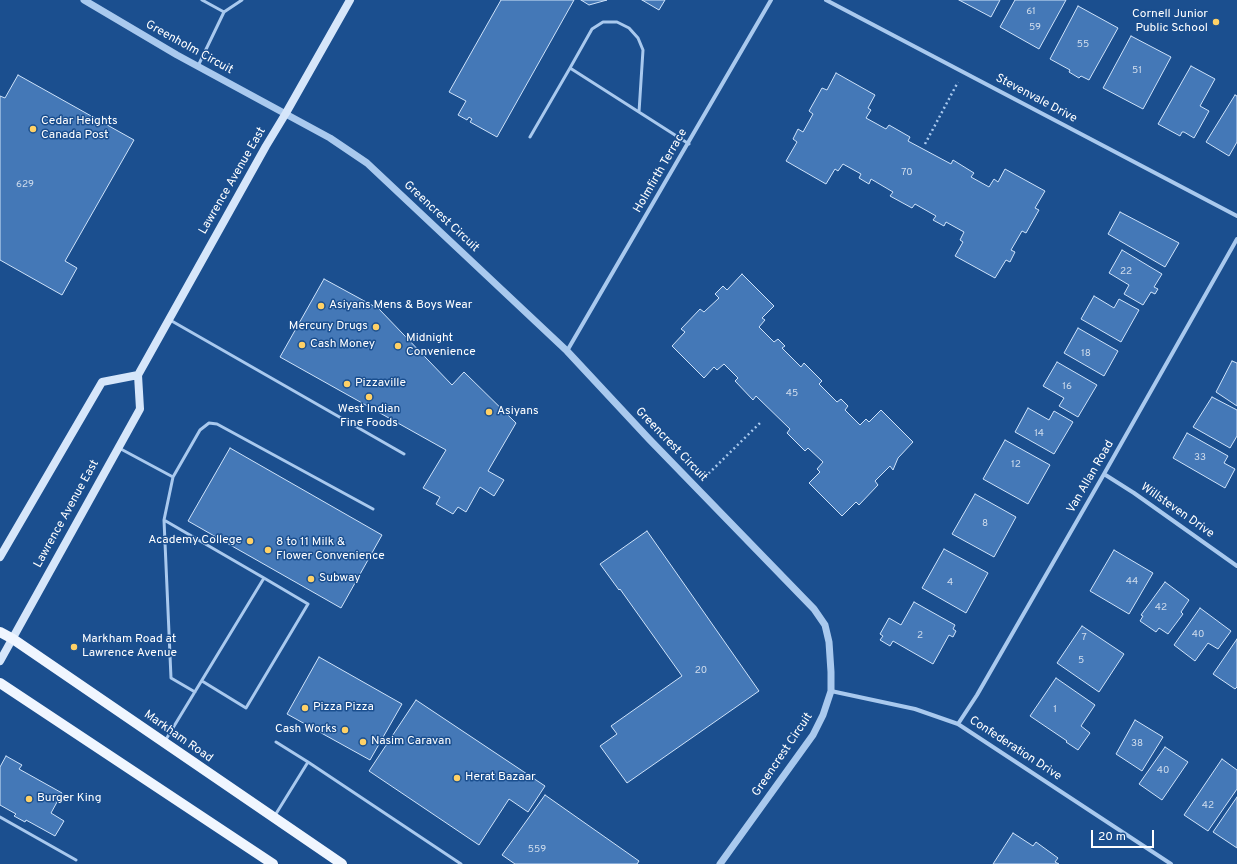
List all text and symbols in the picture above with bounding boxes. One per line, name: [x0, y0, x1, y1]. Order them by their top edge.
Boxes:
house number: 61: [1026, 6, 1036, 18]
place label: Cornell Junior Public School: [1132, 8, 1208, 36]
marker: Cornell Junior Public School: [1211, 17, 1221, 27]
street label: Greenholm Circuit: [143, 18, 235, 78]
house number: 59: [1029, 22, 1041, 34]
house number: 55: [1077, 39, 1089, 51]
house number: 51: [1132, 65, 1142, 77]
street label: Stevenvale Drive: [993, 71, 1079, 127]
place label: Cedar Heights Canada Post: [41, 115, 118, 143]
marker: Cedar Heights Canada Post: [28, 124, 38, 134]
street label: Lawrence Avenue East: [196, 125, 270, 237]
street label: Holmfirth Terrace: [631, 126, 691, 216]
house number: 70: [901, 167, 913, 179]
street label: Greencrest Circuit: [400, 178, 482, 256]
house number: 629: [16, 179, 34, 191]
house number: 22: [1120, 266, 1132, 278]
place label: Asiyans Mens & Boys Wear: [329, 299, 472, 313]
marker: Asiyans Mens & Boys Wear: [316, 301, 326, 311]
place label: Mercury Drugs: [289, 320, 368, 334]
marker: Mercury Drugs: [371, 322, 381, 332]
place label: Midnight Convenience: [406, 332, 476, 360]
place label: Cash Money: [310, 338, 375, 352]
marker: Cash Money: [297, 340, 307, 350]
marker: Midnight Convenience: [393, 341, 403, 351]
house number: 18: [1081, 348, 1091, 360]
place label: Pizzaville: [355, 377, 406, 391]
marker: Pizzaville: [342, 379, 352, 389]
house number: 16: [1062, 381, 1072, 393]
house number: 45: [786, 388, 798, 400]
marker: West Indian Fine Foods: [364, 392, 374, 402]
place label: West Indian Fine Foods: [338, 403, 400, 431]
place label: Asiyans: [497, 405, 539, 419]
street label: Greencrest Circuit: [632, 405, 710, 485]
marker: Asiyans: [484, 407, 494, 417]
house number: 14: [1034, 428, 1044, 440]
street label: Van Allan Road: [1064, 438, 1118, 516]
house number: 33: [1194, 452, 1206, 464]
street label: Lawrence Avenue East: [31, 458, 103, 570]
house number: 12: [1011, 459, 1021, 471]
street label: Willsteven Drive: [1138, 480, 1216, 542]
house number: 8: [982, 518, 988, 530]
place label: Academy College: [148, 534, 242, 548]
marker: Academy College: [245, 536, 255, 546]
place label: 8 to 11 Milk & Flower Convenience: [276, 536, 385, 564]
marker: 8 to 11 Milk & Flower Convenience: [263, 545, 273, 555]
place label: Subway: [319, 572, 361, 586]
marker: Subway: [306, 574, 316, 584]
house number: 44: [1126, 576, 1138, 588]
house number: 4: [947, 577, 953, 589]
house number: 42: [1155, 602, 1167, 614]
house number: 40: [1192, 629, 1204, 641]
house number: 2: [917, 630, 923, 642]
house number: 7: [1081, 632, 1087, 644]
place label: Markham Road at Lawrence Avenue: [82, 633, 177, 661]
marker: Markham Road at Lawrence Avenue: [69, 642, 79, 652]
house number: 5: [1078, 655, 1084, 667]
house number: 20: [695, 665, 707, 677]
place label: Pizza Pizza: [313, 701, 374, 715]
marker: Pizza Pizza: [300, 703, 310, 713]
house number: 1: [1053, 704, 1057, 716]
street label: Markham Road: [141, 708, 215, 766]
street label: Greencrest Circuit: [750, 710, 816, 800]
street label: Confederation Drive: [966, 714, 1064, 784]
place label: Cash Works: [275, 723, 337, 737]
marker: Cash Works: [340, 725, 350, 735]
place label: Nasim Caravan: [371, 735, 451, 749]
marker: Nasim Caravan: [358, 737, 368, 747]
house number: 38: [1131, 738, 1143, 750]
house number: 40: [1157, 765, 1169, 777]
place label: Herat Bazaar: [465, 771, 536, 785]
marker: Herat Bazaar: [452, 773, 462, 783]
place label: Burger King: [37, 792, 101, 806]
marker: Burger King: [24, 794, 34, 804]
house number: 42: [1202, 800, 1214, 812]
scale bar: [1093, 822, 1156, 848]
text: 20 m: [1098, 829, 1126, 845]
house number: 559: [528, 844, 546, 856]

